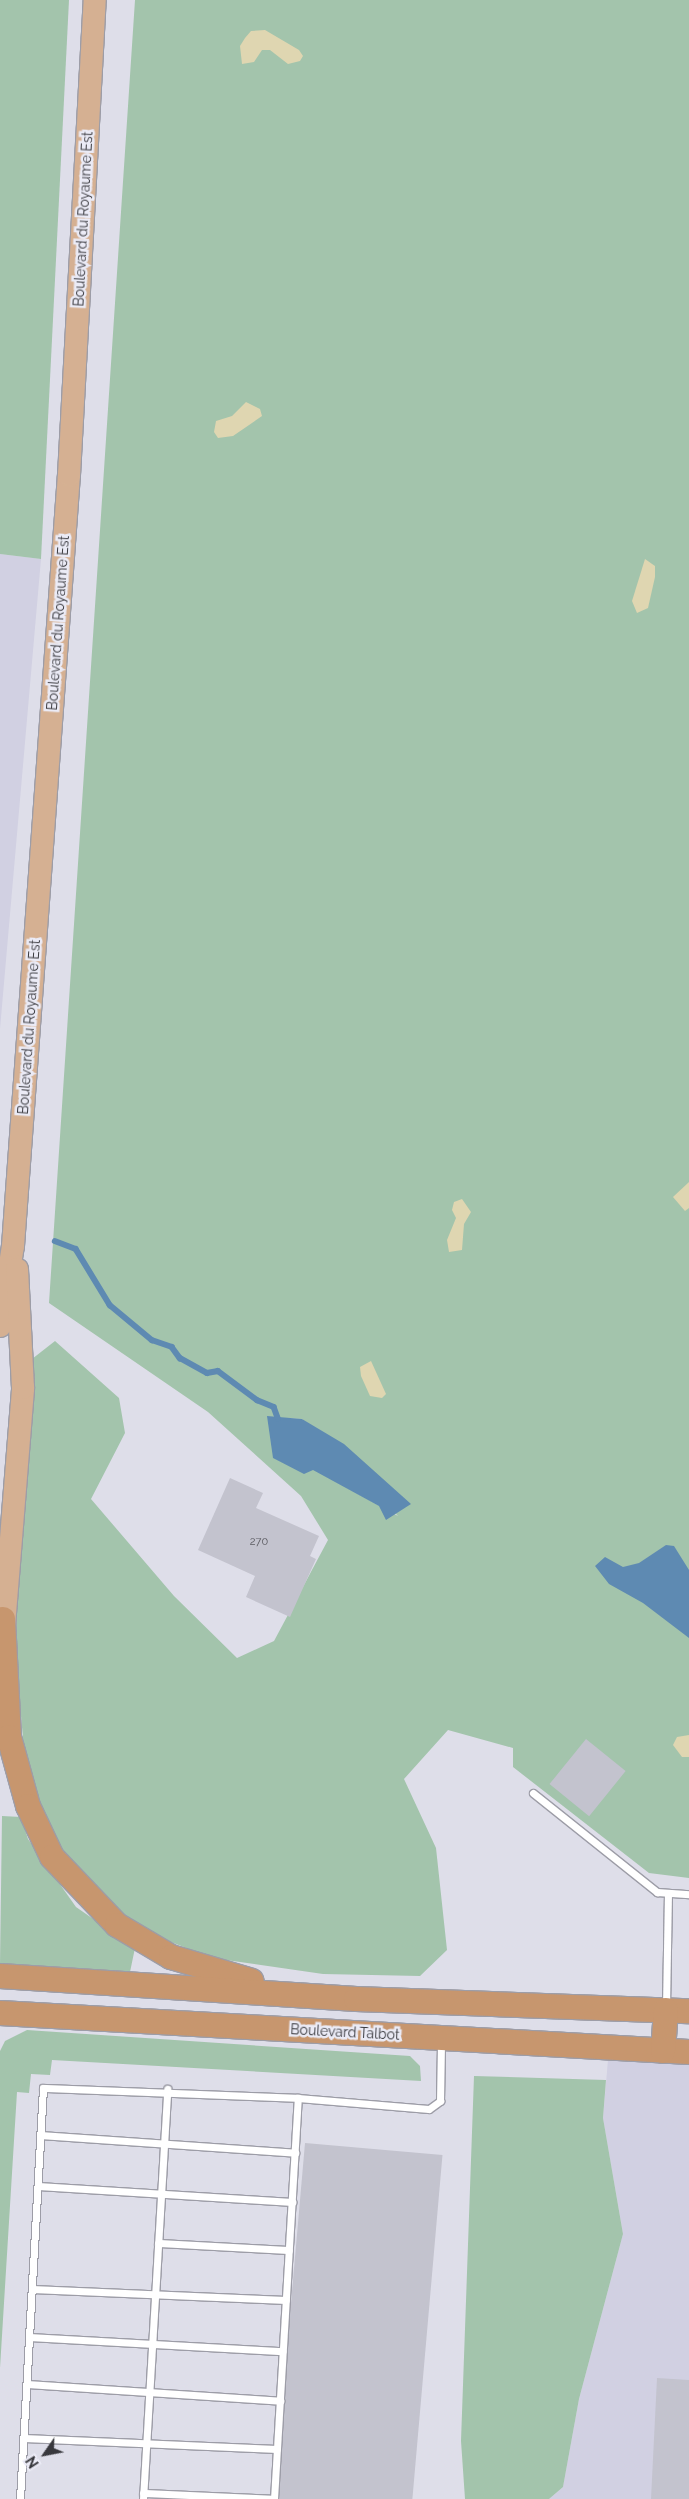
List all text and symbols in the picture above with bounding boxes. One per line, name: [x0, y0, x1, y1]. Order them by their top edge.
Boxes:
street label: Boulevard du Royaume Est: [70, 131, 96, 307]
street label: Boulevard du Royaume Est: [44, 535, 72, 711]
street label: Boulevard du Royaume Est: [15, 939, 43, 1115]
house number: 270: [250, 1535, 268, 1549]
street label: Boulevard Talbot: [290, 2021, 400, 2043]
north arrow: [20, 2429, 70, 2479]
text: N: [23, 2453, 42, 2471]

